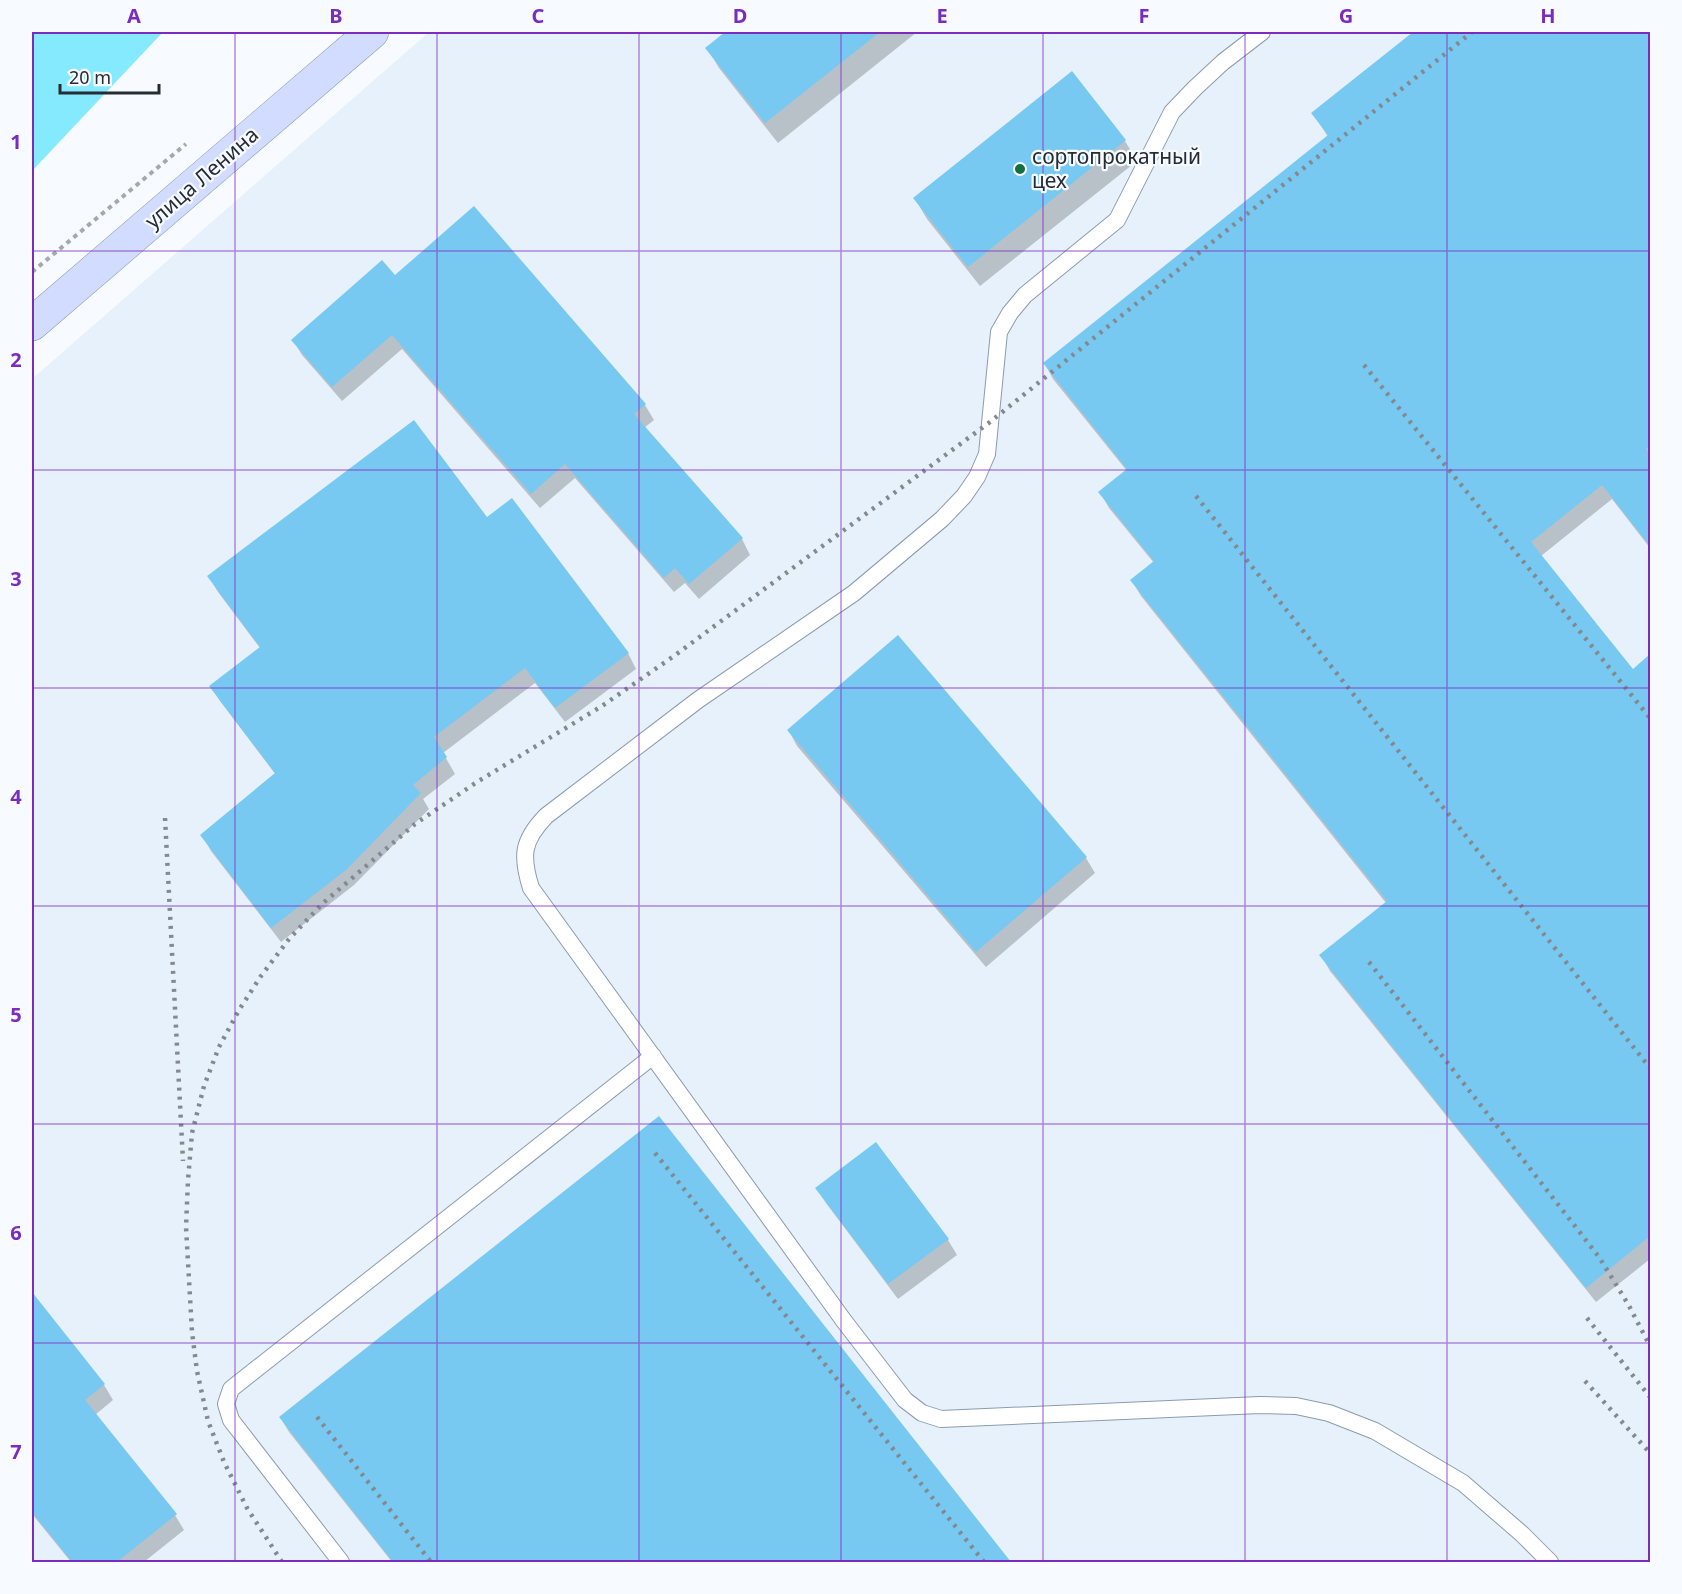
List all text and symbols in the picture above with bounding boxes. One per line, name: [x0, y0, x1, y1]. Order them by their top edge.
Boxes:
text: A: [127, 2, 141, 29]
text: B: [329, 2, 343, 29]
text: C: [532, 2, 545, 29]
text: D: [733, 2, 747, 29]
text: E: [936, 2, 948, 29]
text: F: [1139, 2, 1149, 29]
text: G: [1339, 2, 1353, 29]
text: H: [1540, 2, 1556, 29]
scale bar: [60, 57, 159, 95]
text: 20 m: [69, 65, 111, 89]
street label: улица Ленина: [139, 120, 264, 234]
text: 1: [10, 128, 22, 155]
place label: сортопрокатный цех: [1032, 142, 1201, 194]
marker: сортопрокатный цех: [1013, 162, 1027, 176]
text: 2: [10, 346, 22, 373]
text: 3: [10, 565, 22, 592]
text: 4: [10, 783, 22, 810]
text: 5: [10, 1001, 22, 1028]
text: 6: [10, 1219, 22, 1246]
text: 7: [10, 1438, 22, 1465]

